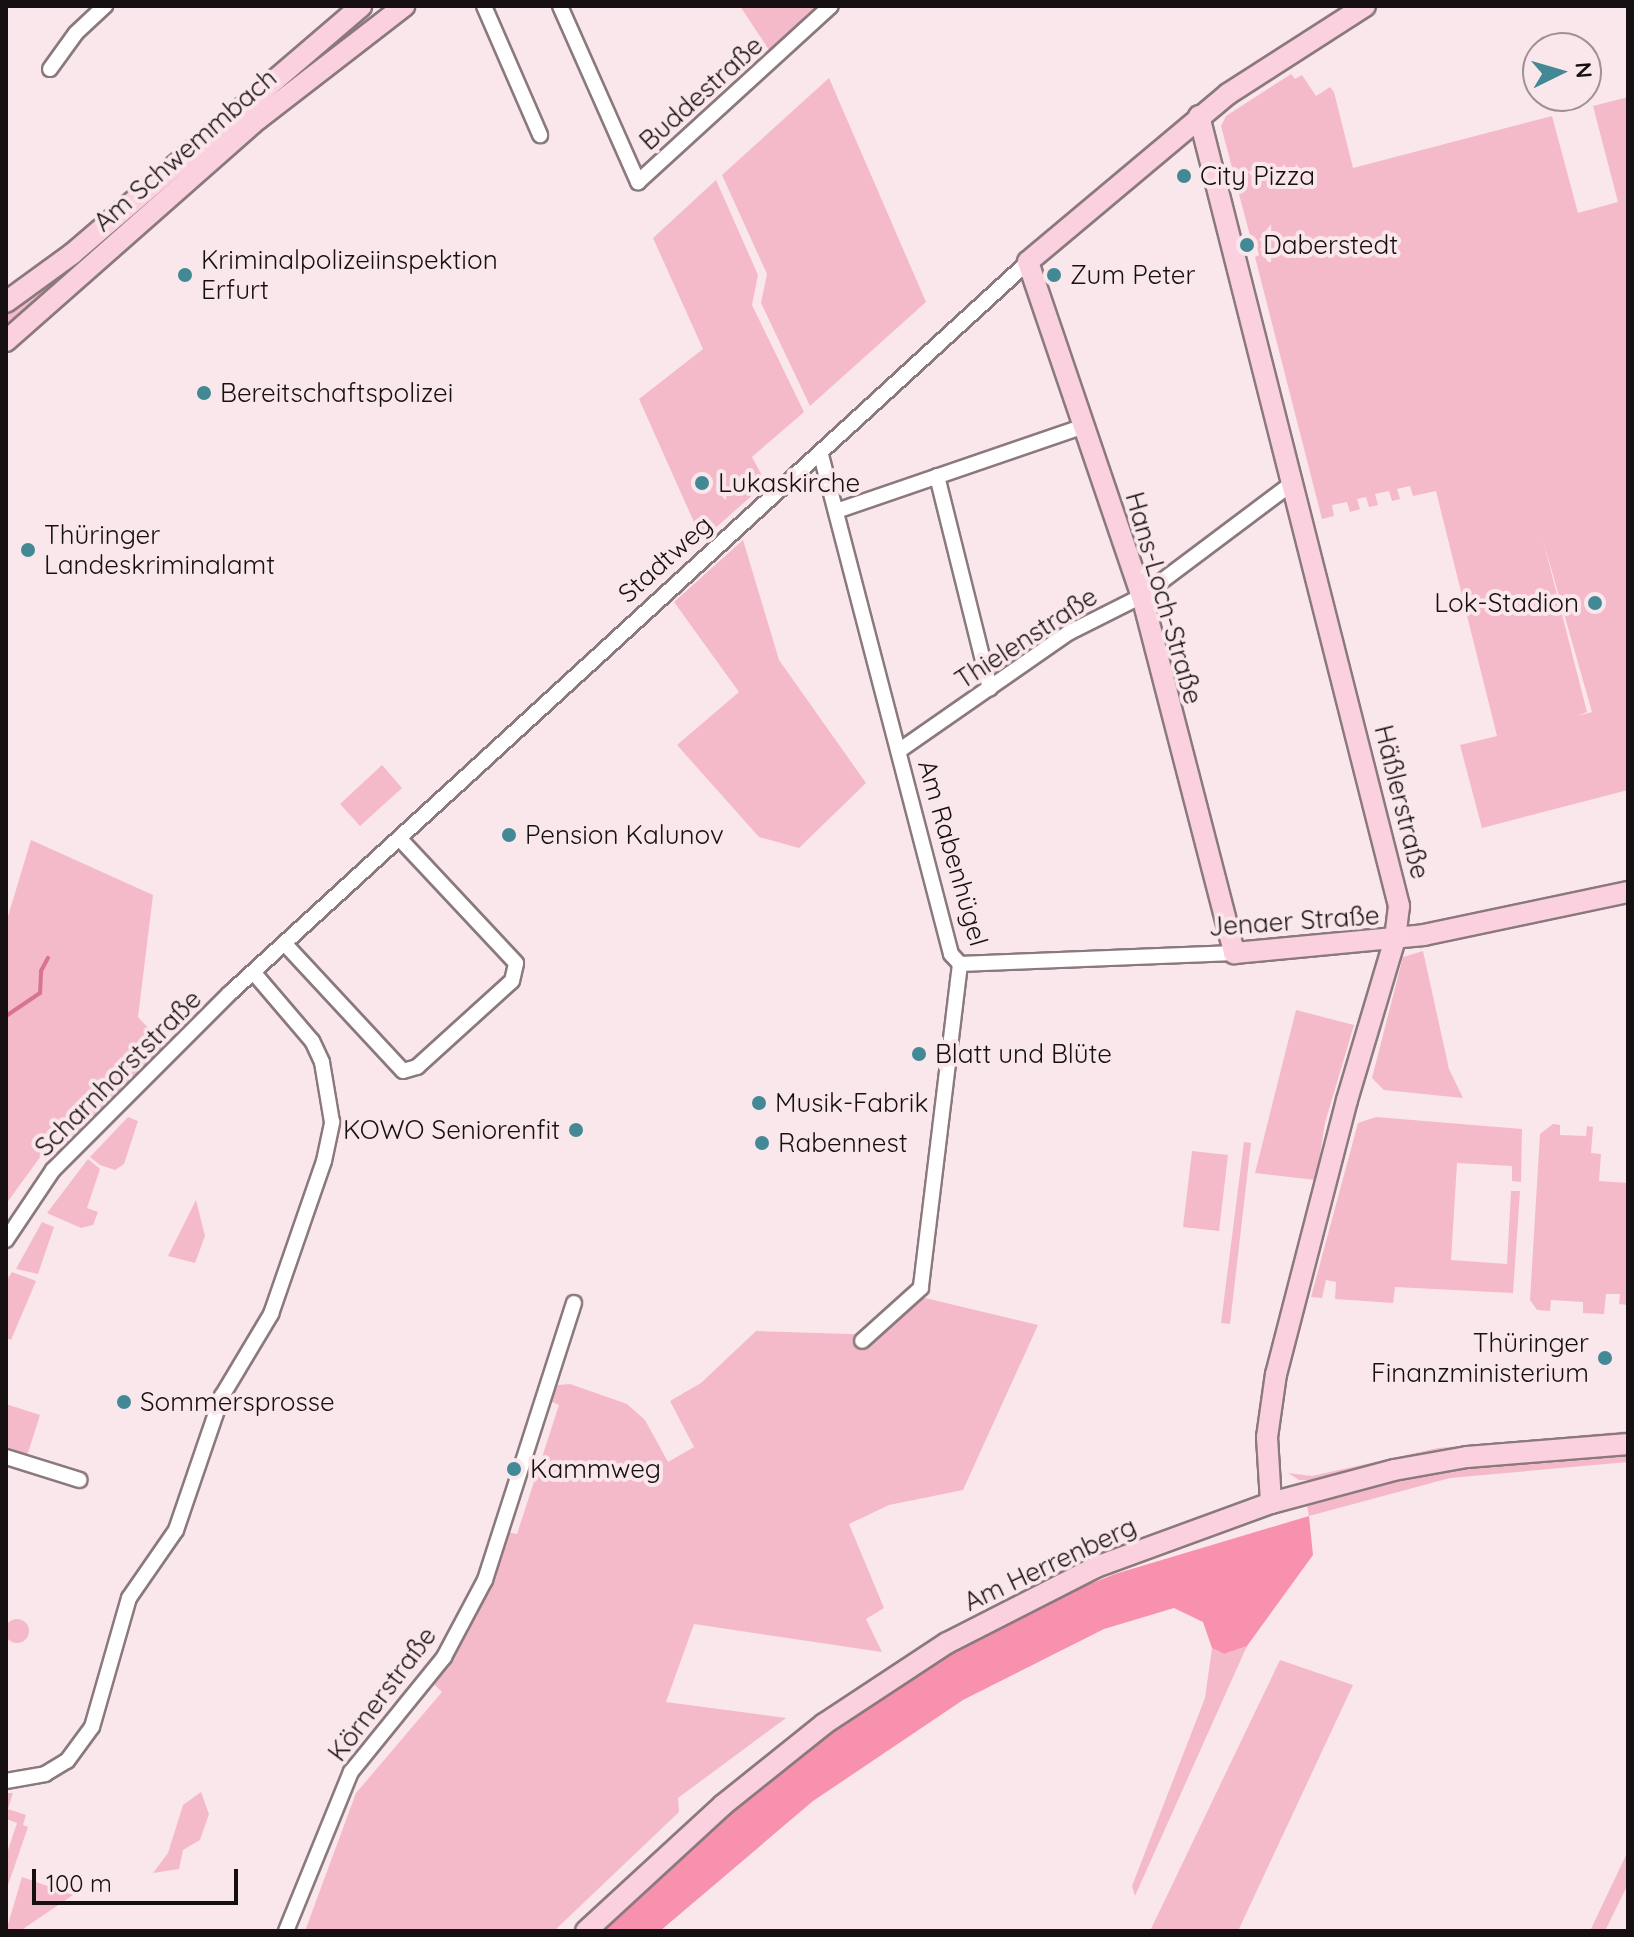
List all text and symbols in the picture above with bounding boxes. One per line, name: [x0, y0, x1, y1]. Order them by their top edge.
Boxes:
street label: Buddestraße: [633, 30, 769, 156]
north arrow: [1522, 32, 1602, 112]
text: N: [1569, 61, 1599, 79]
street label: Am Schwemmbach: [87, 62, 283, 238]
place label: City Pizza: [1200, 160, 1315, 192]
marker: City Pizza: [1175, 167, 1193, 185]
place label: Daberstedt: [1263, 229, 1398, 261]
marker: Daberstedt: [1238, 236, 1256, 254]
place label: Kriminalpolizeiinspektion Erfurt: [201, 244, 498, 306]
place label: Zum Peter: [1070, 259, 1196, 291]
marker: Kriminalpolizeiinspektion Erfurt: [176, 266, 194, 284]
marker: Zum Peter: [1045, 266, 1063, 284]
place label: Bereitschaftspolizei: [220, 377, 453, 409]
marker: Bereitschaftspolizei: [195, 384, 213, 402]
place label: Lukaskirche: [718, 467, 860, 499]
marker: Lukaskirche: [693, 474, 711, 492]
street label: Hans-Loch-Straße: [1119, 488, 1209, 708]
street label: Stadtweg: [612, 509, 718, 609]
place label: Thüringer Landeskriminalamt: [44, 519, 275, 580]
marker: Thüringer Landeskriminalamt: [19, 541, 37, 559]
street label: Thielenstraße: [949, 581, 1103, 695]
place label: Lok-Stadion: [1434, 587, 1579, 619]
marker: Lok-Stadion: [1586, 594, 1604, 612]
street label: Häßlerstraße: [1368, 722, 1436, 882]
street label: Am Rabenhügel: [912, 756, 994, 950]
place label: Pension Kalunov: [525, 819, 724, 851]
marker: Pension Kalunov: [500, 826, 518, 844]
street label: Jenaer Straße: [1207, 899, 1381, 943]
street label: Scharnhorststraße: [28, 983, 208, 1163]
place label: Blatt und Blüte: [935, 1038, 1112, 1070]
marker: Blatt und Blüte: [910, 1045, 928, 1063]
place label: Musik-Fabrik: [775, 1087, 928, 1119]
marker: Musik-Fabrik: [750, 1094, 768, 1112]
place label: KOWO Seniorenfit: [343, 1114, 560, 1146]
marker: KOWO Seniorenfit: [567, 1121, 585, 1139]
place label: Rabennest: [778, 1127, 907, 1159]
marker: Rabennest: [753, 1134, 771, 1152]
place label: Thüringer Finanzministerium: [1371, 1327, 1589, 1388]
marker: Thüringer Finanzministerium: [1596, 1349, 1614, 1367]
place label: Sommersprosse: [140, 1386, 335, 1418]
marker: Sommersprosse: [115, 1393, 133, 1411]
place label: Kammweg: [530, 1453, 661, 1485]
marker: Kammweg: [505, 1460, 523, 1478]
street label: Am Herrenberg: [959, 1510, 1141, 1618]
street label: Körnerstraße: [321, 1621, 443, 1767]
scale bar: [36, 1853, 242, 1903]
text: 100 m: [46, 1868, 112, 1898]

